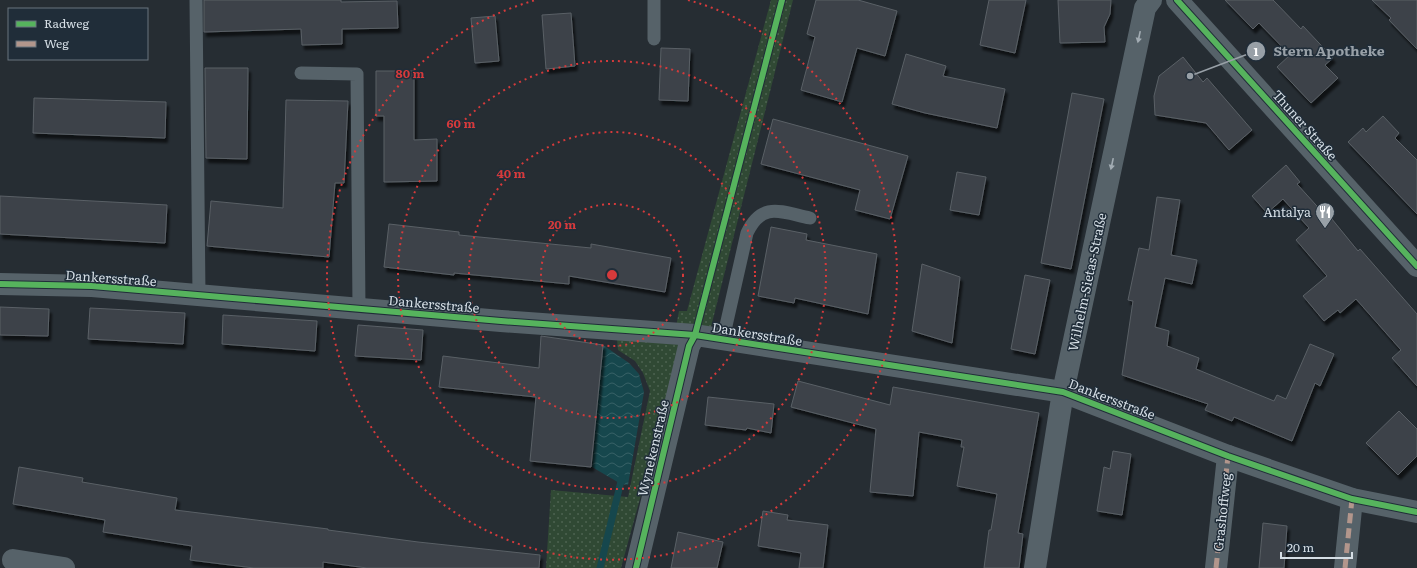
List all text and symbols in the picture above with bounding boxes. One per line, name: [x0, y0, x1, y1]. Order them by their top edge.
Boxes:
legend: [8, 8, 148, 60]
text: Radweg: [44, 14, 89, 32]
one-way arrow: [1136, 30, 1142, 43]
text: Weg: [44, 34, 69, 52]
callout: Stern Apotheke: [1246, 38, 1393, 64]
text: Stern Apotheke: [1273, 40, 1385, 60]
text: 1: [1254, 42, 1259, 60]
text: 80 m: [396, 64, 424, 82]
street label: Thuner Straße: [1268, 85, 1342, 164]
text: 60 m: [447, 114, 475, 132]
one-way arrow: [1109, 158, 1115, 170]
text: 40 m: [497, 164, 526, 182]
restaurant icon: Antalya: [1314, 201, 1336, 229]
place label: Antalya: [1263, 202, 1311, 221]
street label: Wilhelm-Sietas-Straße: [1063, 211, 1111, 353]
text: 20 m: [548, 215, 576, 233]
street label: Dankersstraße: [65, 265, 157, 290]
centre of rings: [605, 268, 619, 282]
street label: Dankersstraße: [388, 290, 481, 317]
street label: Dankersstraße: [711, 317, 804, 350]
street label: Dankersstraße: [1066, 373, 1158, 424]
street label: Wynekenstraße: [632, 397, 673, 498]
street label: Grashoffweg: [1208, 471, 1235, 552]
scale bar: [1281, 534, 1352, 560]
text: 20 m: [1287, 538, 1314, 556]

